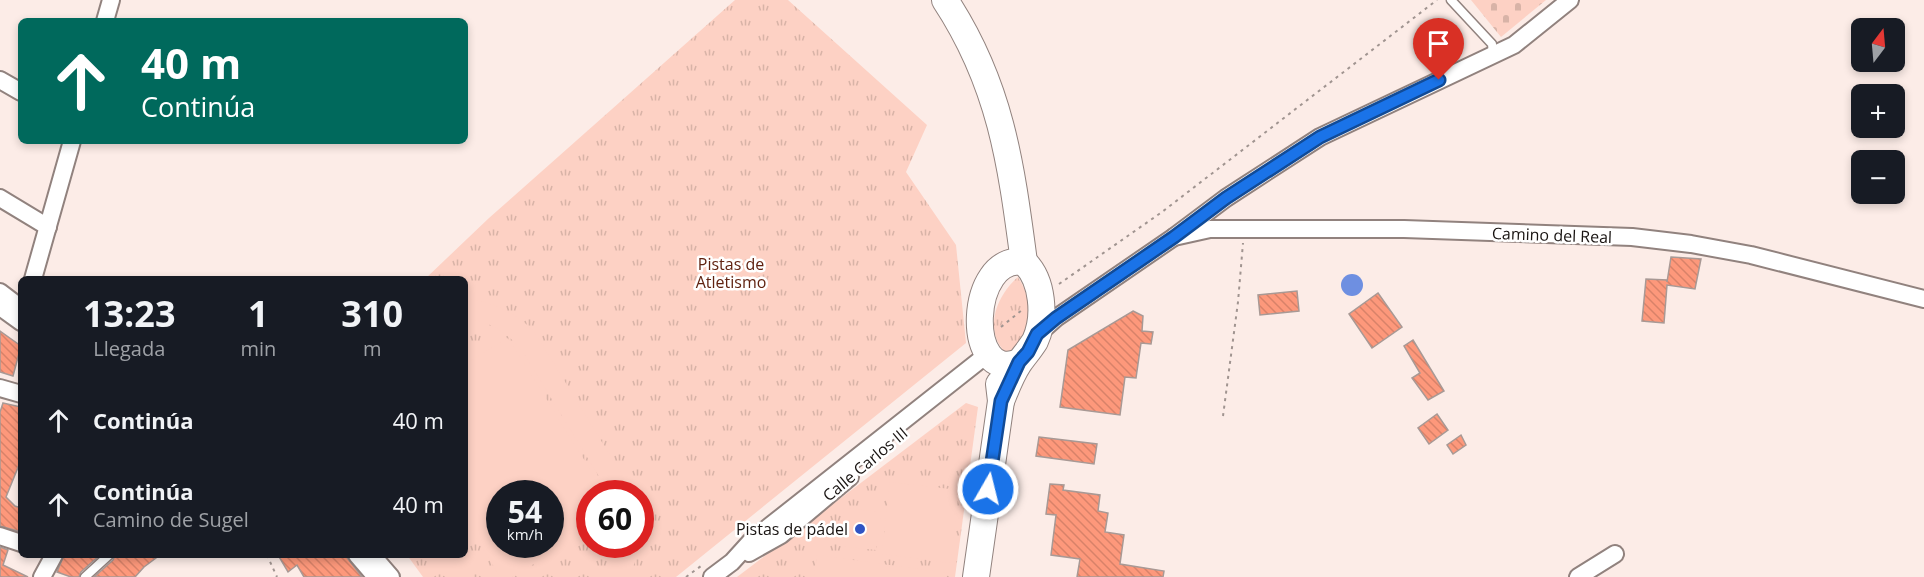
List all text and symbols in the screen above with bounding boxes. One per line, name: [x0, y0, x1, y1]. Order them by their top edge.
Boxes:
pin: [1413, 18, 1464, 80]
north arrow: [1851, 18, 1905, 72]
map controls: [1851, 18, 1905, 204]
icon: arrive: [1422, 27, 1455, 60]
text: 40 m: [141, 34, 241, 91]
icon: ahead: [42, 42, 120, 120]
button: +: [1851, 84, 1905, 138]
text: Continúa: [141, 88, 255, 125]
button: −: [1851, 150, 1905, 204]
street label: Camino del Real: [1492, 222, 1612, 248]
park label: Pistas de Atletismo: [696, 253, 766, 293]
text: 13:23: [83, 289, 176, 338]
text: 1: [248, 289, 269, 338]
text: 310: [341, 289, 403, 338]
text: Llegada: [93, 335, 165, 362]
text: min: [240, 335, 276, 362]
text: m: [363, 335, 381, 362]
icon: ahead: [42, 404, 75, 437]
text: Continúa: [93, 405, 194, 435]
text: 40 m: [393, 405, 444, 435]
street label: Calle Carlos III: [818, 422, 912, 506]
position arrow: [956, 457, 1020, 521]
text: Continúa: [93, 476, 194, 506]
speed limit sign: 60: [576, 480, 654, 558]
icon: ahead: [42, 488, 75, 521]
text: 40 m: [393, 489, 444, 519]
text: 54: [508, 491, 542, 532]
text: Camino de Sugel: [93, 506, 249, 533]
place label: Pistas de pádel: [736, 518, 848, 540]
marker: Pistas de pádel: [853, 522, 867, 536]
text: km/h: [507, 524, 543, 544]

